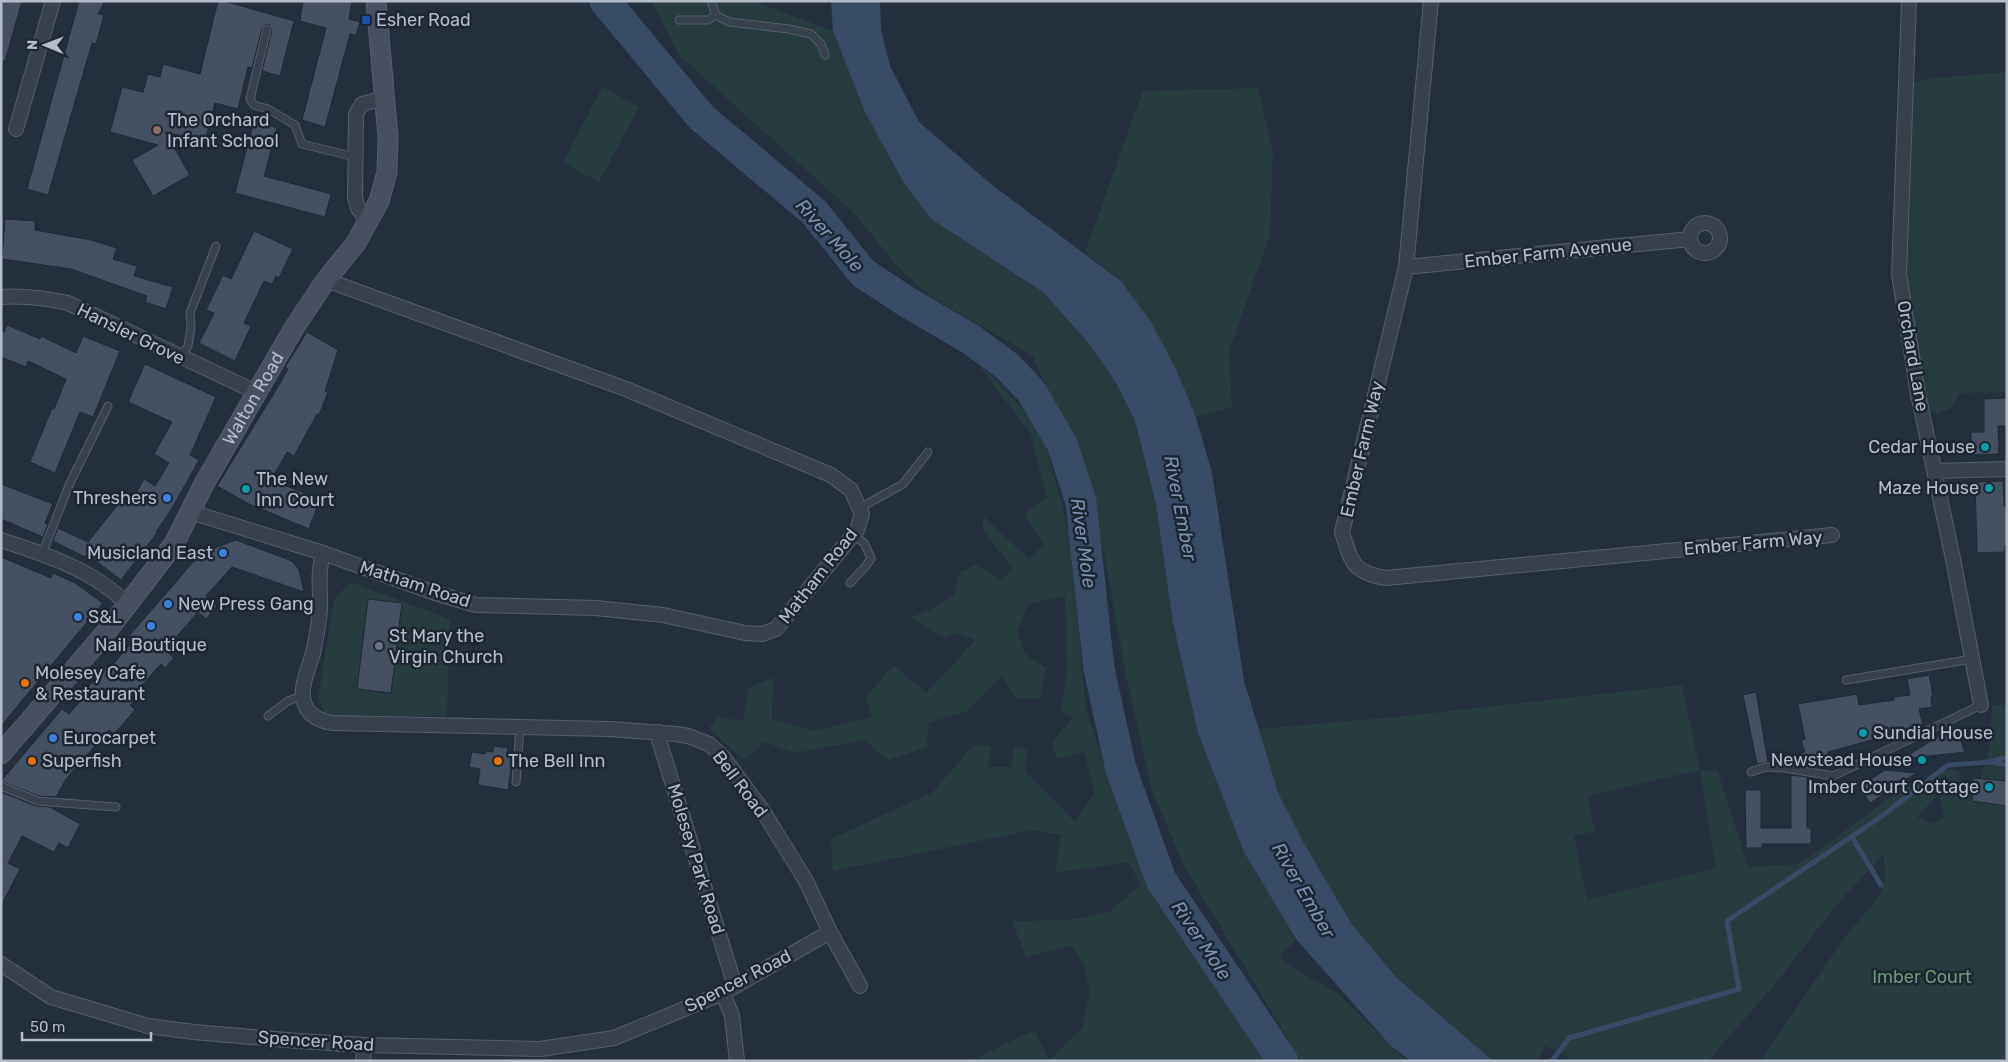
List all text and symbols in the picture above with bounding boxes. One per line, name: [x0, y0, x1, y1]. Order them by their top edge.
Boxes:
place label: Esher Road: [376, 9, 471, 31]
marker: Esher Road: [360, 14, 372, 26]
north arrow: [20, 20, 70, 70]
text: N: [24, 40, 41, 50]
place label: The Orchard Infant School: [167, 109, 279, 152]
marker: The Orchard Infant School: [151, 124, 163, 136]
water label: River Mole: [791, 194, 869, 277]
street label: Ember Farm Avenue: [1463, 233, 1633, 273]
street label: Hansler Grove: [74, 299, 188, 369]
street label: Orchard Lane: [1892, 299, 1934, 413]
street label: Walton Road: [218, 348, 289, 449]
street label: Ember Farm Way: [1336, 379, 1388, 519]
place label: Cedar House: [1868, 436, 1975, 458]
marker: Cedar House: [1979, 441, 1991, 453]
water label: River Ember: [1159, 453, 1202, 564]
place label: The New Inn Court: [256, 468, 334, 511]
place label: Maze House: [1878, 477, 1979, 499]
marker: Maze House: [1983, 482, 1995, 494]
marker: The New Inn Court: [240, 483, 252, 495]
place label: Threshers: [73, 487, 157, 509]
marker: Threshers: [161, 492, 173, 504]
water label: River Mole: [1066, 497, 1101, 590]
street label: Matham Road: [774, 524, 862, 628]
street label: Ember Farm Way: [1683, 526, 1823, 560]
place label: Musicland East: [87, 542, 213, 564]
marker: Musicland East: [217, 547, 229, 559]
street label: Matham Road: [357, 556, 473, 612]
place label: New Press Gang: [178, 593, 314, 615]
marker: New Press Gang: [162, 598, 174, 610]
place label: S&L: [88, 606, 122, 628]
marker: S&L: [72, 611, 84, 623]
marker: Nail Boutique: [145, 620, 157, 632]
place label: St Mary the Virgin Church: [389, 625, 504, 668]
place label: Nail Boutique: [95, 634, 207, 656]
marker: St Mary the Virgin Church: [373, 640, 385, 652]
place label: Molesey Cafe & Restaurant: [35, 662, 146, 705]
marker: Molesey Cafe & Restaurant: [19, 677, 31, 689]
place label: Sundial House: [1873, 722, 1993, 744]
place label: Eurocarpet: [63, 727, 156, 749]
marker: Sundial House: [1857, 727, 1869, 739]
marker: Eurocarpet: [47, 732, 59, 744]
street label: Bell Road: [708, 746, 772, 822]
place label: Newstead House: [1771, 749, 1912, 771]
place label: Superfish: [42, 750, 122, 772]
place label: The Bell Inn: [508, 750, 606, 772]
marker: Newstead House: [1916, 754, 1928, 766]
marker: Superfish: [26, 755, 38, 767]
marker: The Bell Inn: [492, 755, 504, 767]
place label: Imber Court Cottage: [1808, 776, 1979, 798]
street label: Molesey Park Road: [663, 781, 729, 937]
marker: Imber Court Cottage: [1983, 781, 1995, 793]
water label: River Ember: [1267, 838, 1341, 943]
water label: River Mole: [1167, 896, 1237, 985]
street label: Spencer Road: [681, 945, 795, 1017]
park label: Imber Court: [1872, 966, 1972, 988]
scale bar: [22, 1010, 151, 1042]
text: 50 m: [30, 1018, 65, 1036]
street label: Spencer Road: [257, 1026, 375, 1056]

